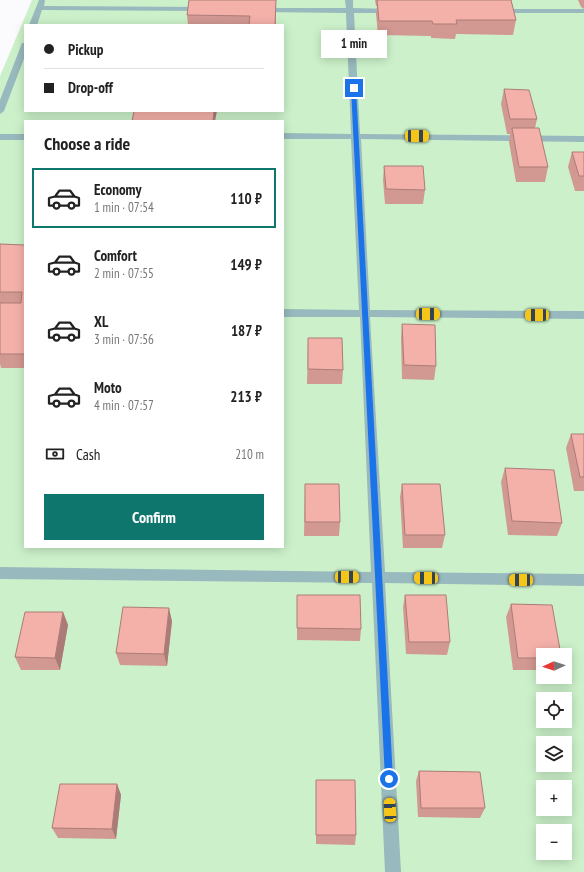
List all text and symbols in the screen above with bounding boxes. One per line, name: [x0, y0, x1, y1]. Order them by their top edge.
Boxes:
callout: 1 min: [321, 30, 387, 58]
text: 1 min: [341, 35, 367, 52]
text: Pickup: [68, 40, 103, 59]
text: Drop-off: [68, 78, 113, 97]
route end: [345, 79, 363, 97]
car: [405, 130, 429, 142]
text: Choose a ride: [44, 132, 130, 155]
icon: car: [46, 180, 82, 216]
text: Economy: [94, 180, 142, 199]
text: 110 ₽: [230, 189, 262, 208]
text: 1 min · 07:54: [94, 199, 154, 216]
icon: car: [46, 246, 82, 282]
text: Comfort: [94, 246, 137, 265]
text: 149 ₽: [230, 255, 262, 274]
text: 2 min · 07:55: [94, 265, 154, 282]
car: [416, 308, 440, 320]
car: [525, 309, 549, 321]
icon: car: [46, 312, 82, 348]
text: XL: [94, 312, 108, 331]
text: 187 ₽: [231, 321, 262, 340]
text: 3 min · 07:56: [94, 331, 154, 348]
icon: car: [46, 378, 82, 414]
text: Moto: [94, 378, 122, 397]
text: 213 ₽: [230, 387, 262, 406]
text: 4 min · 07:57: [94, 397, 154, 414]
icon: cash: [44, 443, 66, 465]
text: Cash: [76, 445, 100, 464]
text: 210 m: [235, 446, 264, 463]
button: Confirm: [44, 494, 264, 540]
car: [335, 571, 359, 583]
car: [414, 572, 438, 584]
car: [509, 574, 533, 586]
north arrow: [536, 648, 572, 684]
map controls: [536, 648, 572, 860]
button: locate: [536, 692, 572, 728]
button: layers: [536, 736, 572, 772]
route start: [380, 770, 398, 788]
button: +: [536, 780, 572, 816]
car: [383, 798, 397, 822]
button: −: [536, 824, 572, 860]

